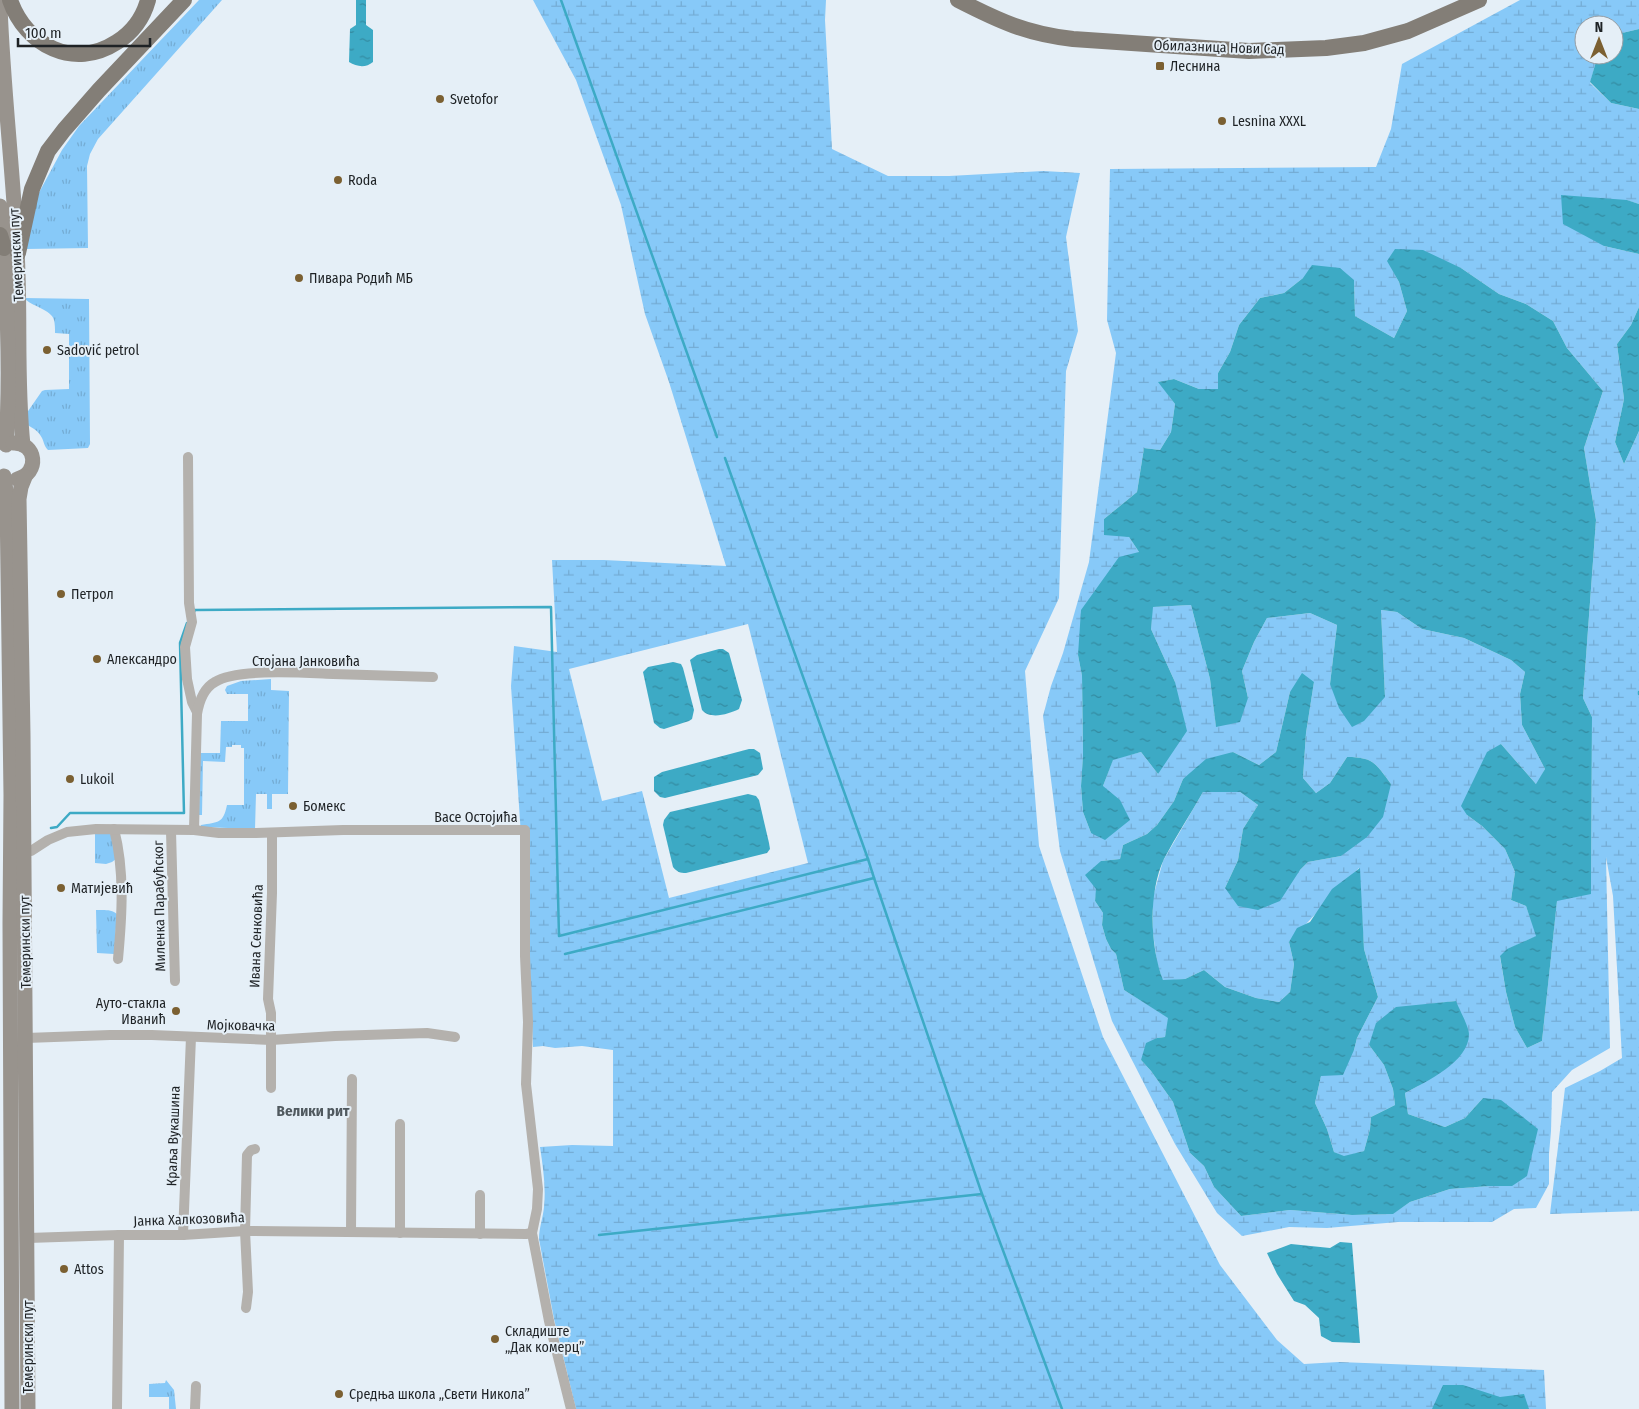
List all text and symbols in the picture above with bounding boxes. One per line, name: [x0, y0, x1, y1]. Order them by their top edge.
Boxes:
scale bar: [18, 15, 150, 47]
north arrow: [1574, 15, 1624, 65]
text: N: [1595, 19, 1603, 36]
text: 100 m: [25, 24, 62, 42]
street label: Обилазница Нови Сад: [1153, 37, 1285, 58]
place label: Леснина: [1170, 58, 1221, 75]
marker: Леснина: [1154, 60, 1166, 72]
place label: Svetofor: [450, 91, 498, 108]
marker: Svetofor: [434, 93, 446, 105]
place label: Lesnina XXXL: [1232, 113, 1306, 130]
marker: Lesnina XXXL: [1216, 115, 1228, 127]
place label: Roda: [348, 172, 377, 189]
marker: Roda: [332, 174, 344, 186]
street label: Темерински пут: [6, 208, 27, 302]
place label: Пивара Родић МБ: [309, 270, 413, 287]
marker: Пивара Родић МБ: [293, 272, 305, 284]
place label: Sadović petrol: [57, 342, 139, 359]
marker: Sadović petrol: [41, 344, 53, 356]
place label: Петрол: [71, 586, 114, 603]
marker: Петрол: [55, 588, 67, 600]
place label: Александро: [107, 651, 177, 668]
marker: Александро: [91, 653, 103, 665]
street label: Стојана Јанковића: [252, 653, 360, 670]
place label: Lukoil: [80, 771, 115, 788]
marker: Lukoil: [64, 773, 76, 785]
place label: Бомекс: [303, 798, 346, 815]
marker: Бомекс: [287, 800, 299, 812]
street label: Васе Остојића: [434, 809, 518, 826]
street label: Миленка Парабућског: [150, 840, 169, 972]
place label: Матијевић: [71, 880, 133, 897]
marker: Матијевић: [55, 882, 67, 894]
street label: Ивана Сенковића: [246, 884, 267, 988]
street label: Темерински пут: [16, 895, 35, 989]
place label: Ауто-стакла Иванић: [96, 995, 166, 1028]
marker: Ауто-стакла Иванић: [170, 1005, 182, 1017]
street label: Мојковачка: [207, 1016, 276, 1035]
street label: Краља Вукашина: [163, 1085, 184, 1187]
district label: Велики рит: [277, 1102, 350, 1120]
street label: Јанка Халкозовића: [133, 1209, 245, 1230]
place label: Attos: [74, 1261, 104, 1278]
marker: Attos: [58, 1263, 70, 1275]
street label: Темерински пут: [20, 1300, 37, 1394]
place label: Складиште „Дак комерц”: [505, 1323, 584, 1356]
marker: Складиште „Дак комерц”: [489, 1333, 501, 1345]
place label: Средња школа „Свети Никола”: [349, 1386, 530, 1403]
marker: Средња школа „Свети Никола”: [333, 1388, 345, 1400]

